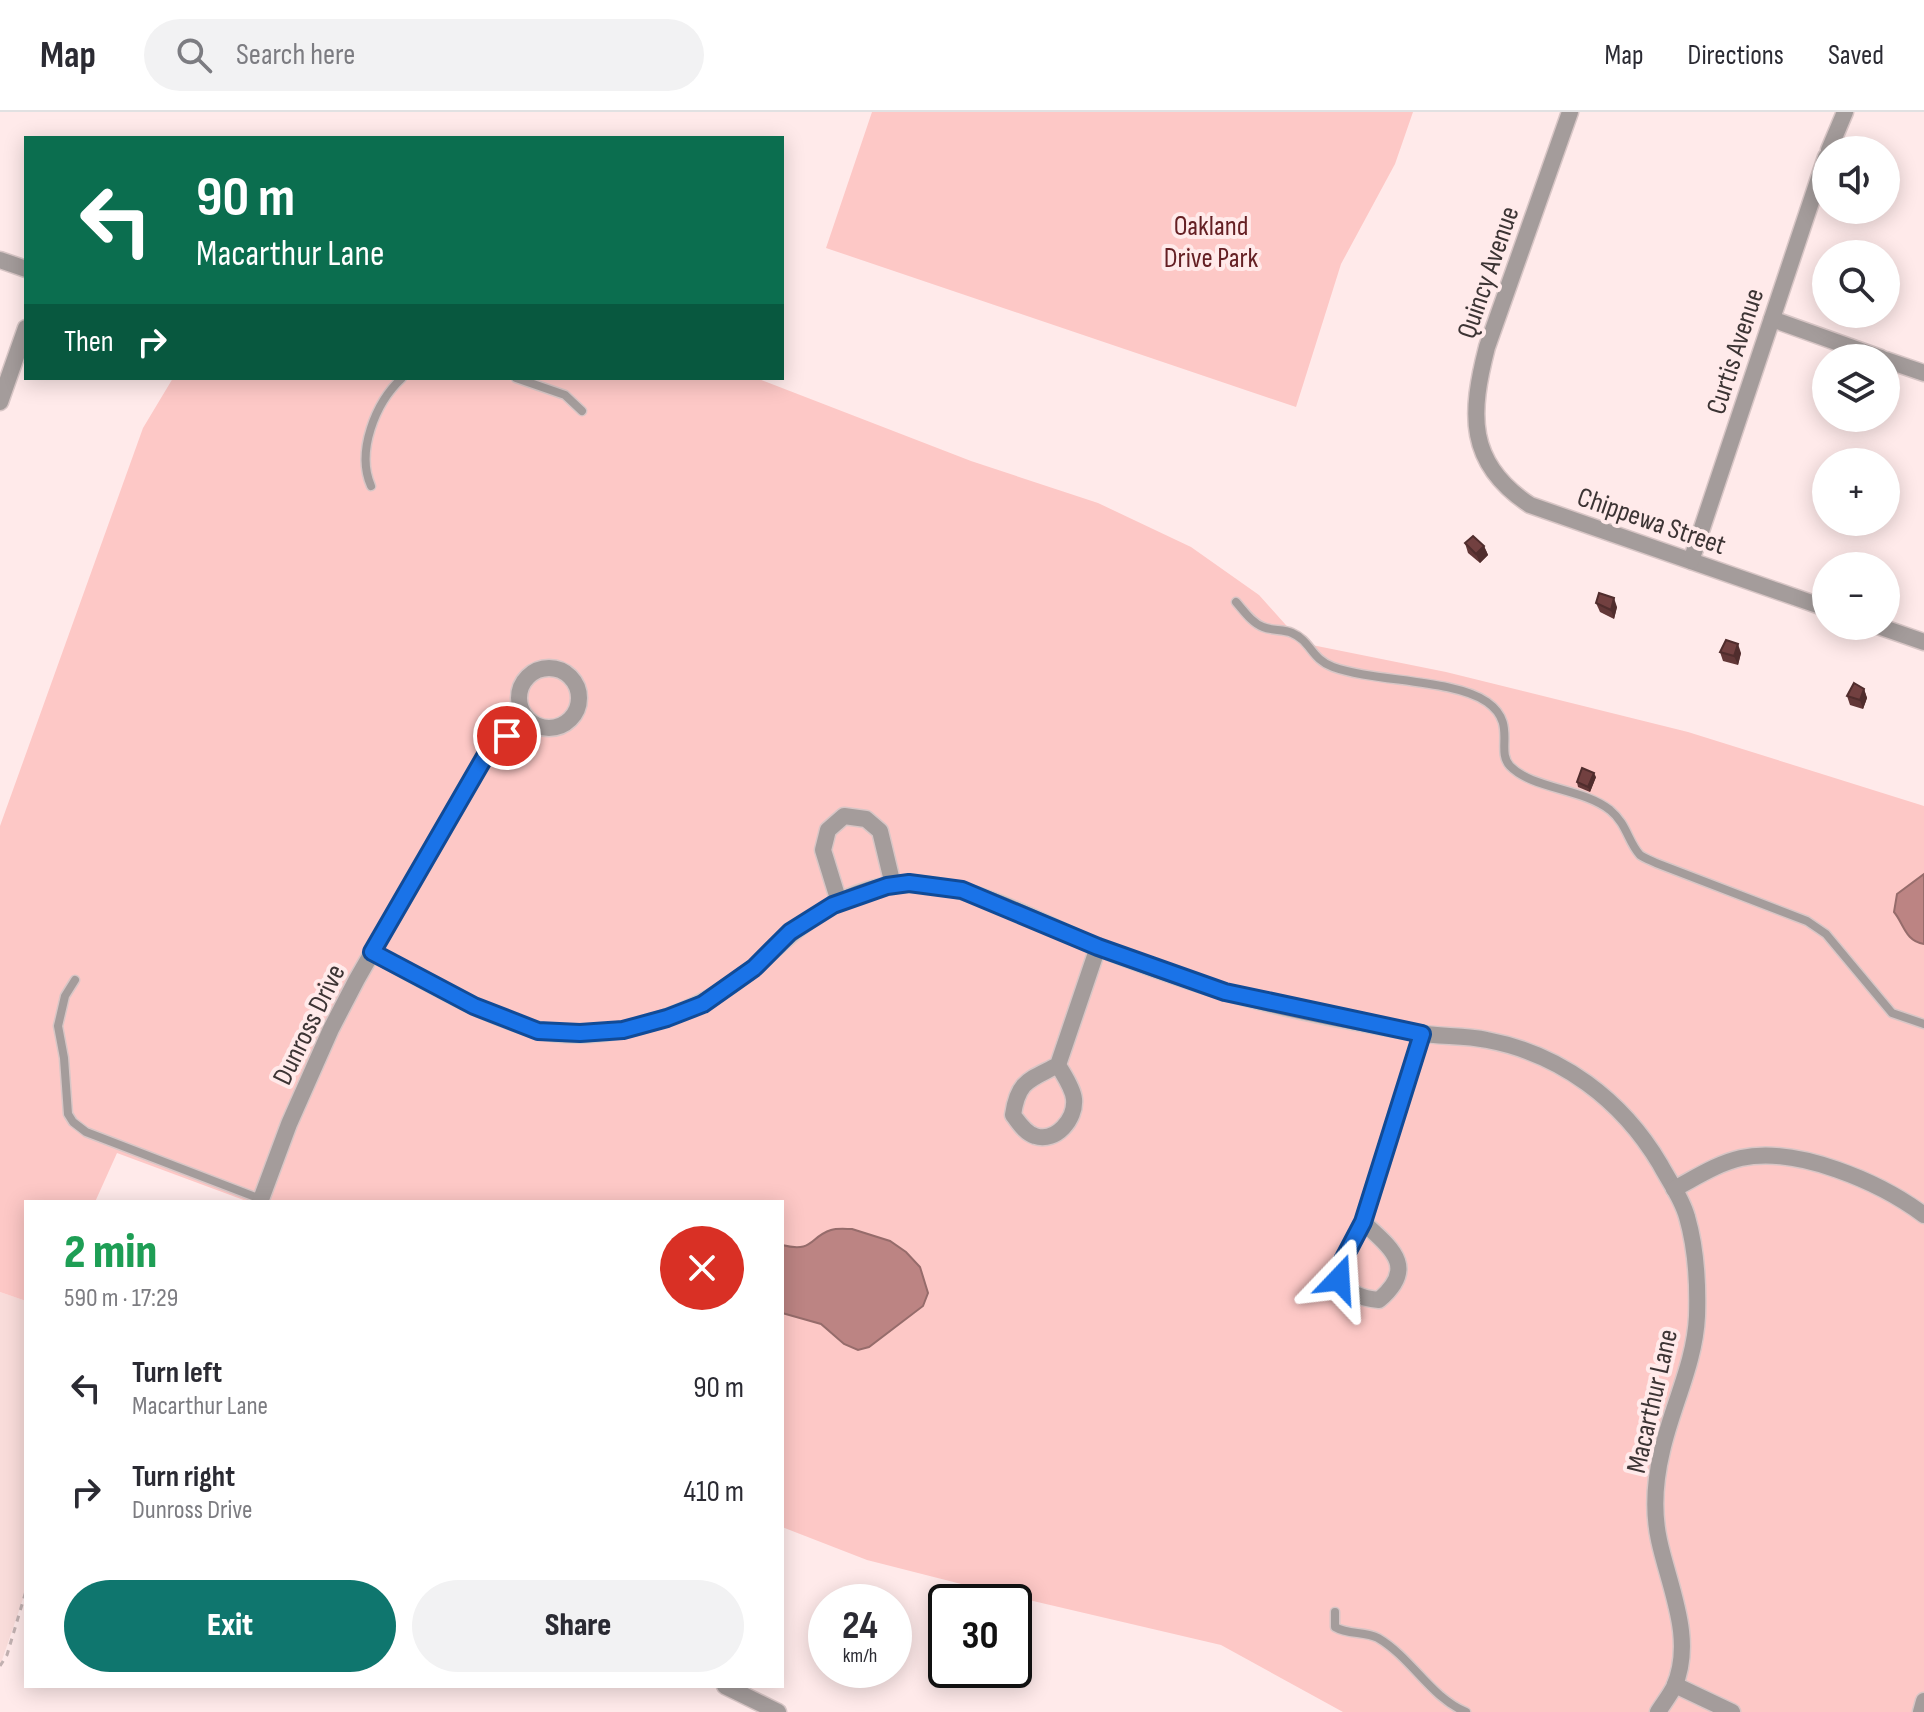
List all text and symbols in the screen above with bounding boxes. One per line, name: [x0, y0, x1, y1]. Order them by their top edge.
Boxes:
search box: [144, 19, 704, 91]
text: Map: [40, 33, 96, 78]
icon: search: [172, 33, 216, 77]
text: Search here: [236, 37, 355, 73]
text: Map: [1605, 39, 1644, 72]
text: Directions: [1688, 39, 1784, 72]
text: Saved: [1828, 39, 1884, 72]
map controls: [1812, 136, 1900, 640]
button: sound: [1812, 136, 1900, 224]
text: 90 m: [196, 165, 295, 232]
icon: left: [64, 168, 168, 272]
street label: Quincy Avenue: [1450, 202, 1526, 343]
park label: Oakland Drive Park: [1164, 210, 1258, 275]
text: Macarthur Lane: [196, 233, 384, 276]
button: search: [1812, 240, 1900, 328]
street label: Curtis Avenue: [1700, 284, 1771, 419]
icon: right: [130, 320, 174, 364]
text: Then: [64, 324, 114, 360]
button: layers: [1812, 344, 1900, 432]
button: +: [1812, 448, 1900, 536]
street label: Chippewa Street: [1573, 481, 1730, 562]
button: −: [1812, 552, 1900, 640]
pin: [473, 702, 541, 770]
icon: arrive: [485, 714, 529, 758]
street label: Dunross Drive: [266, 959, 353, 1090]
text: 2 min: [64, 1224, 157, 1281]
button: close: [660, 1226, 744, 1310]
position arrow: [1297, 1237, 1381, 1321]
text: 590 m · 17:29: [64, 1283, 178, 1314]
street label: Macarthur Lane: [1620, 1326, 1685, 1476]
text: Turn left: [132, 1355, 222, 1391]
icon: left: [64, 1366, 108, 1410]
text: 90 m: [693, 1370, 744, 1406]
text: Macarthur Lane: [132, 1391, 268, 1422]
text: Turn right: [132, 1459, 235, 1495]
icon: right: [64, 1470, 108, 1514]
text: 410 m: [683, 1474, 744, 1510]
text: Dunross Drive: [132, 1495, 253, 1526]
button: Exit: [64, 1580, 396, 1672]
button: Share: [412, 1580, 744, 1672]
speed limit sign: 30: [928, 1584, 1032, 1688]
text: 24: [842, 1602, 878, 1650]
text: km/h: [843, 1644, 877, 1668]

